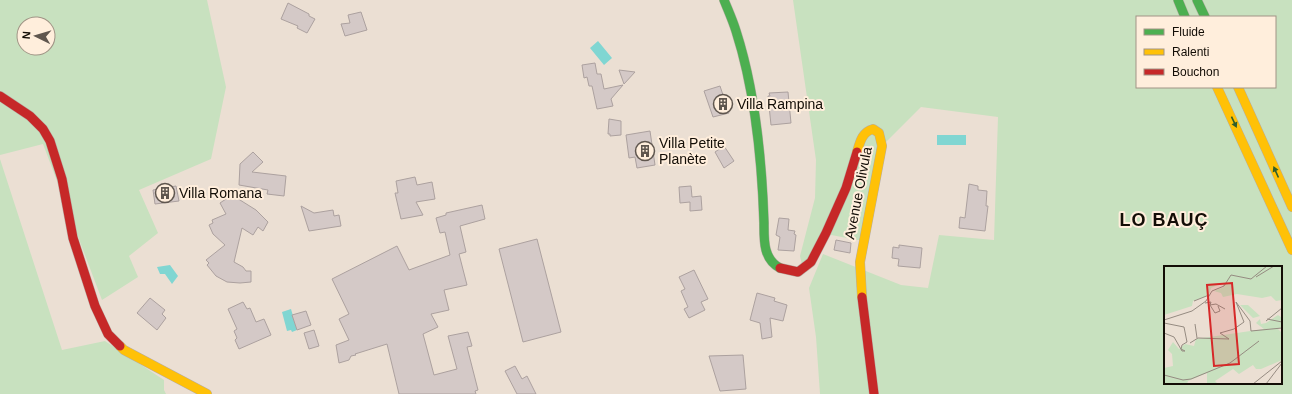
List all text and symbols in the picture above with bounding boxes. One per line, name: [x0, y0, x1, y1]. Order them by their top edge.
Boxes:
north arrow: [16, 16, 56, 56]
legend: [1136, 16, 1276, 88]
text: Fluide: [1172, 25, 1205, 39]
text: N: [20, 31, 32, 40]
text: Ralenti: [1172, 45, 1209, 59]
text: Bouchon: [1172, 65, 1219, 79]
building icon: Villa Rampina: [712, 93, 734, 115]
place label: Villa Rampina: [737, 96, 823, 112]
one-way arrow: [1231, 117, 1237, 128]
place label: Villa Petite Planète: [659, 135, 725, 167]
building icon: Villa Petite Planète: [634, 140, 656, 162]
street label: Avenue Olivula: [841, 145, 875, 241]
one-way arrow: [1273, 166, 1279, 177]
building icon: Villa Romana: [154, 182, 176, 204]
place label: Villa Romana: [179, 185, 262, 201]
district label: LO BAUÇ: [1120, 210, 1209, 230]
inset map: [1164, 266, 1282, 384]

